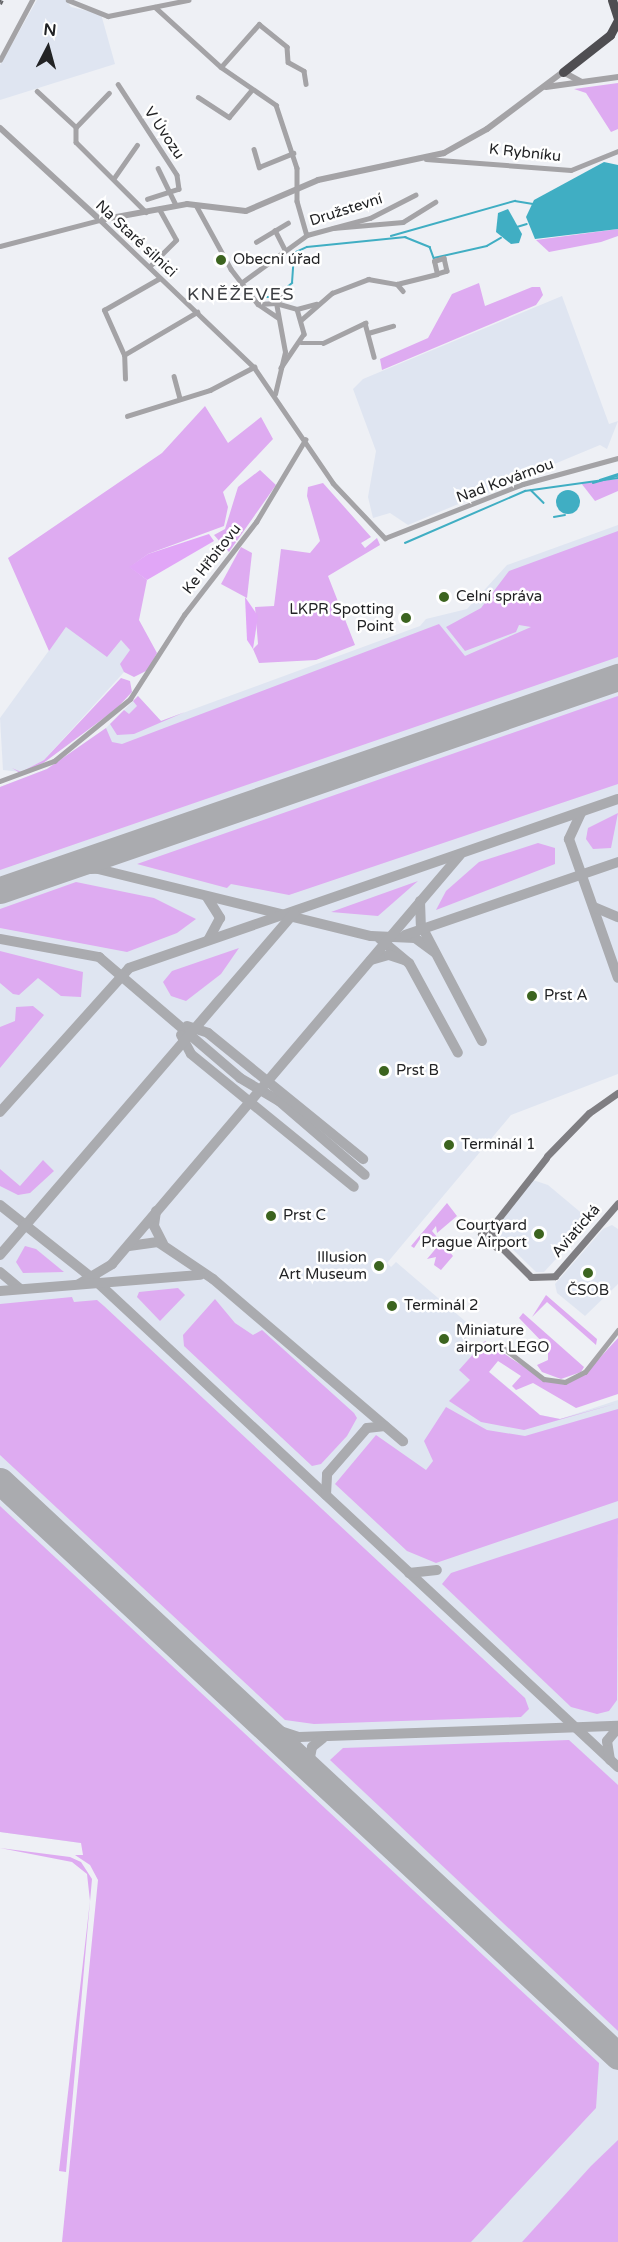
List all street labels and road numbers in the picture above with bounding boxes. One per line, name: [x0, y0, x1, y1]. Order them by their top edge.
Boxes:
street label: V Úvozu: [140, 103, 188, 163]
street label: K Rybníku: [488, 140, 562, 166]
street label: Družstevní: [307, 190, 385, 230]
street label: Na Staré silnici: [92, 197, 180, 281]
street label: Nad Kovárnou: [454, 455, 556, 507]
street label: Ke Hřbitovu: [179, 520, 245, 598]
street label: Aviatická: [548, 1201, 604, 1261]

